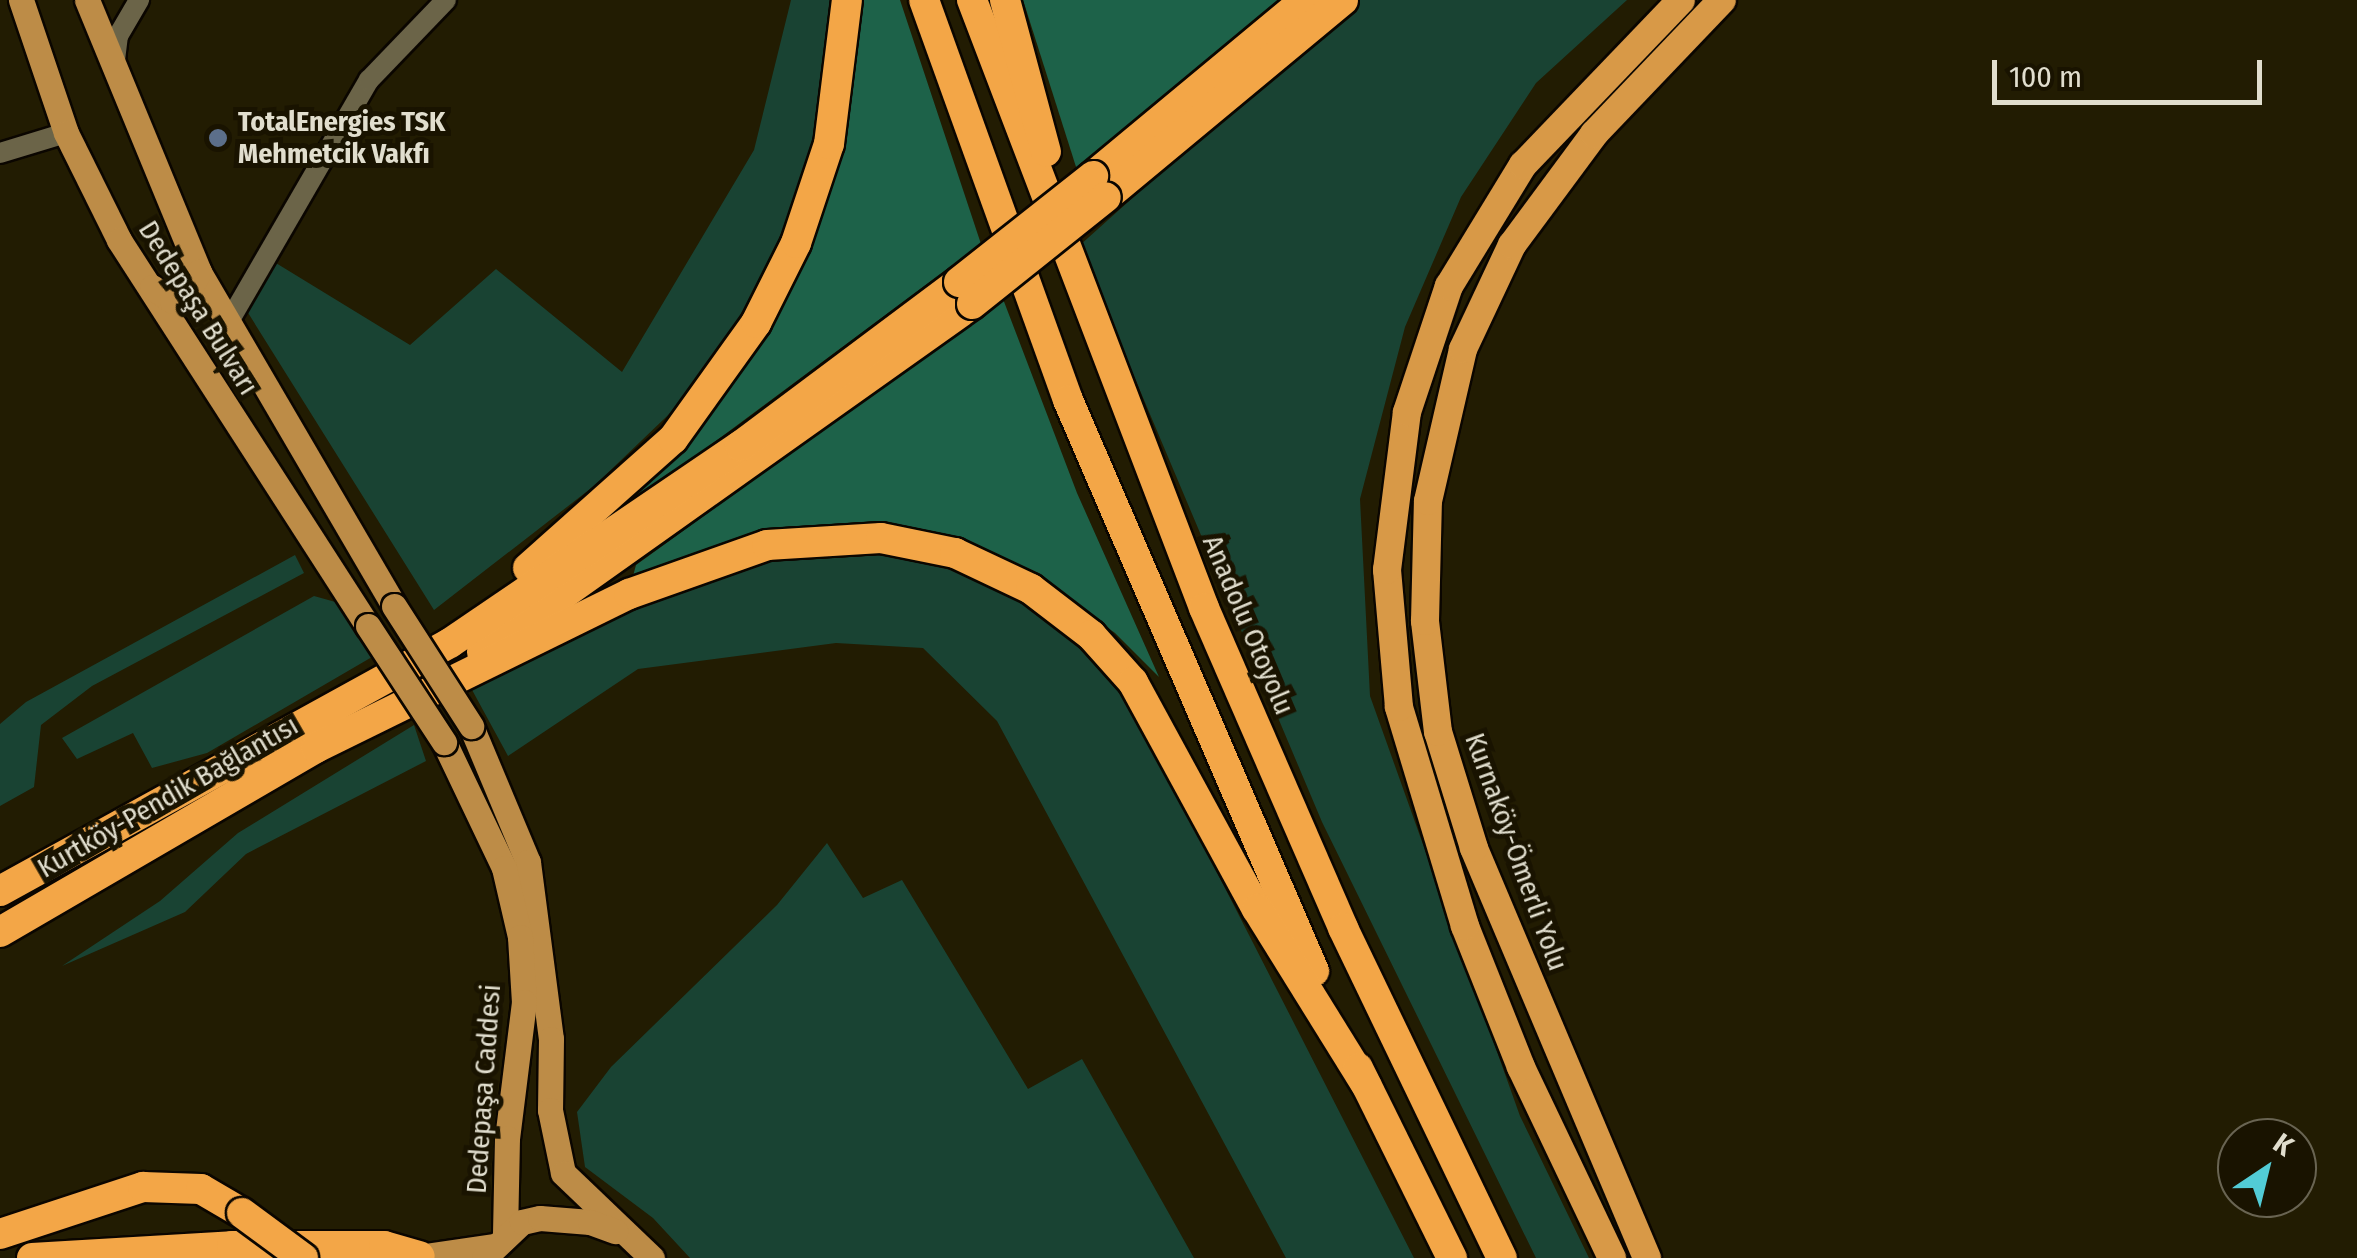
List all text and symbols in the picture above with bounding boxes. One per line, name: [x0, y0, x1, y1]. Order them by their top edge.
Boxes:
scale bar: [1997, 40, 2267, 102]
text: 100 m: [2009, 59, 2082, 95]
place label: TotalEnergies TSK Mehmetcik Vakfı: [238, 105, 445, 171]
marker: TotalEnergies TSK Mehmetcik Vakfı: [207, 127, 229, 149]
street label: Dedepaşa Bulvarı: [131, 215, 265, 401]
street label: Anadolu Otoyolu: [1195, 530, 1301, 720]
street label: Kurtköy-Pendik Bağlantısı: [32, 709, 304, 885]
street label: Kurnaköy-Ömerli Yolu: [1457, 729, 1575, 975]
street label: Dedepaşa Caddesi: [460, 983, 508, 1195]
north arrow: [2217, 1118, 2317, 1218]
text: K: [2267, 1126, 2299, 1163]

